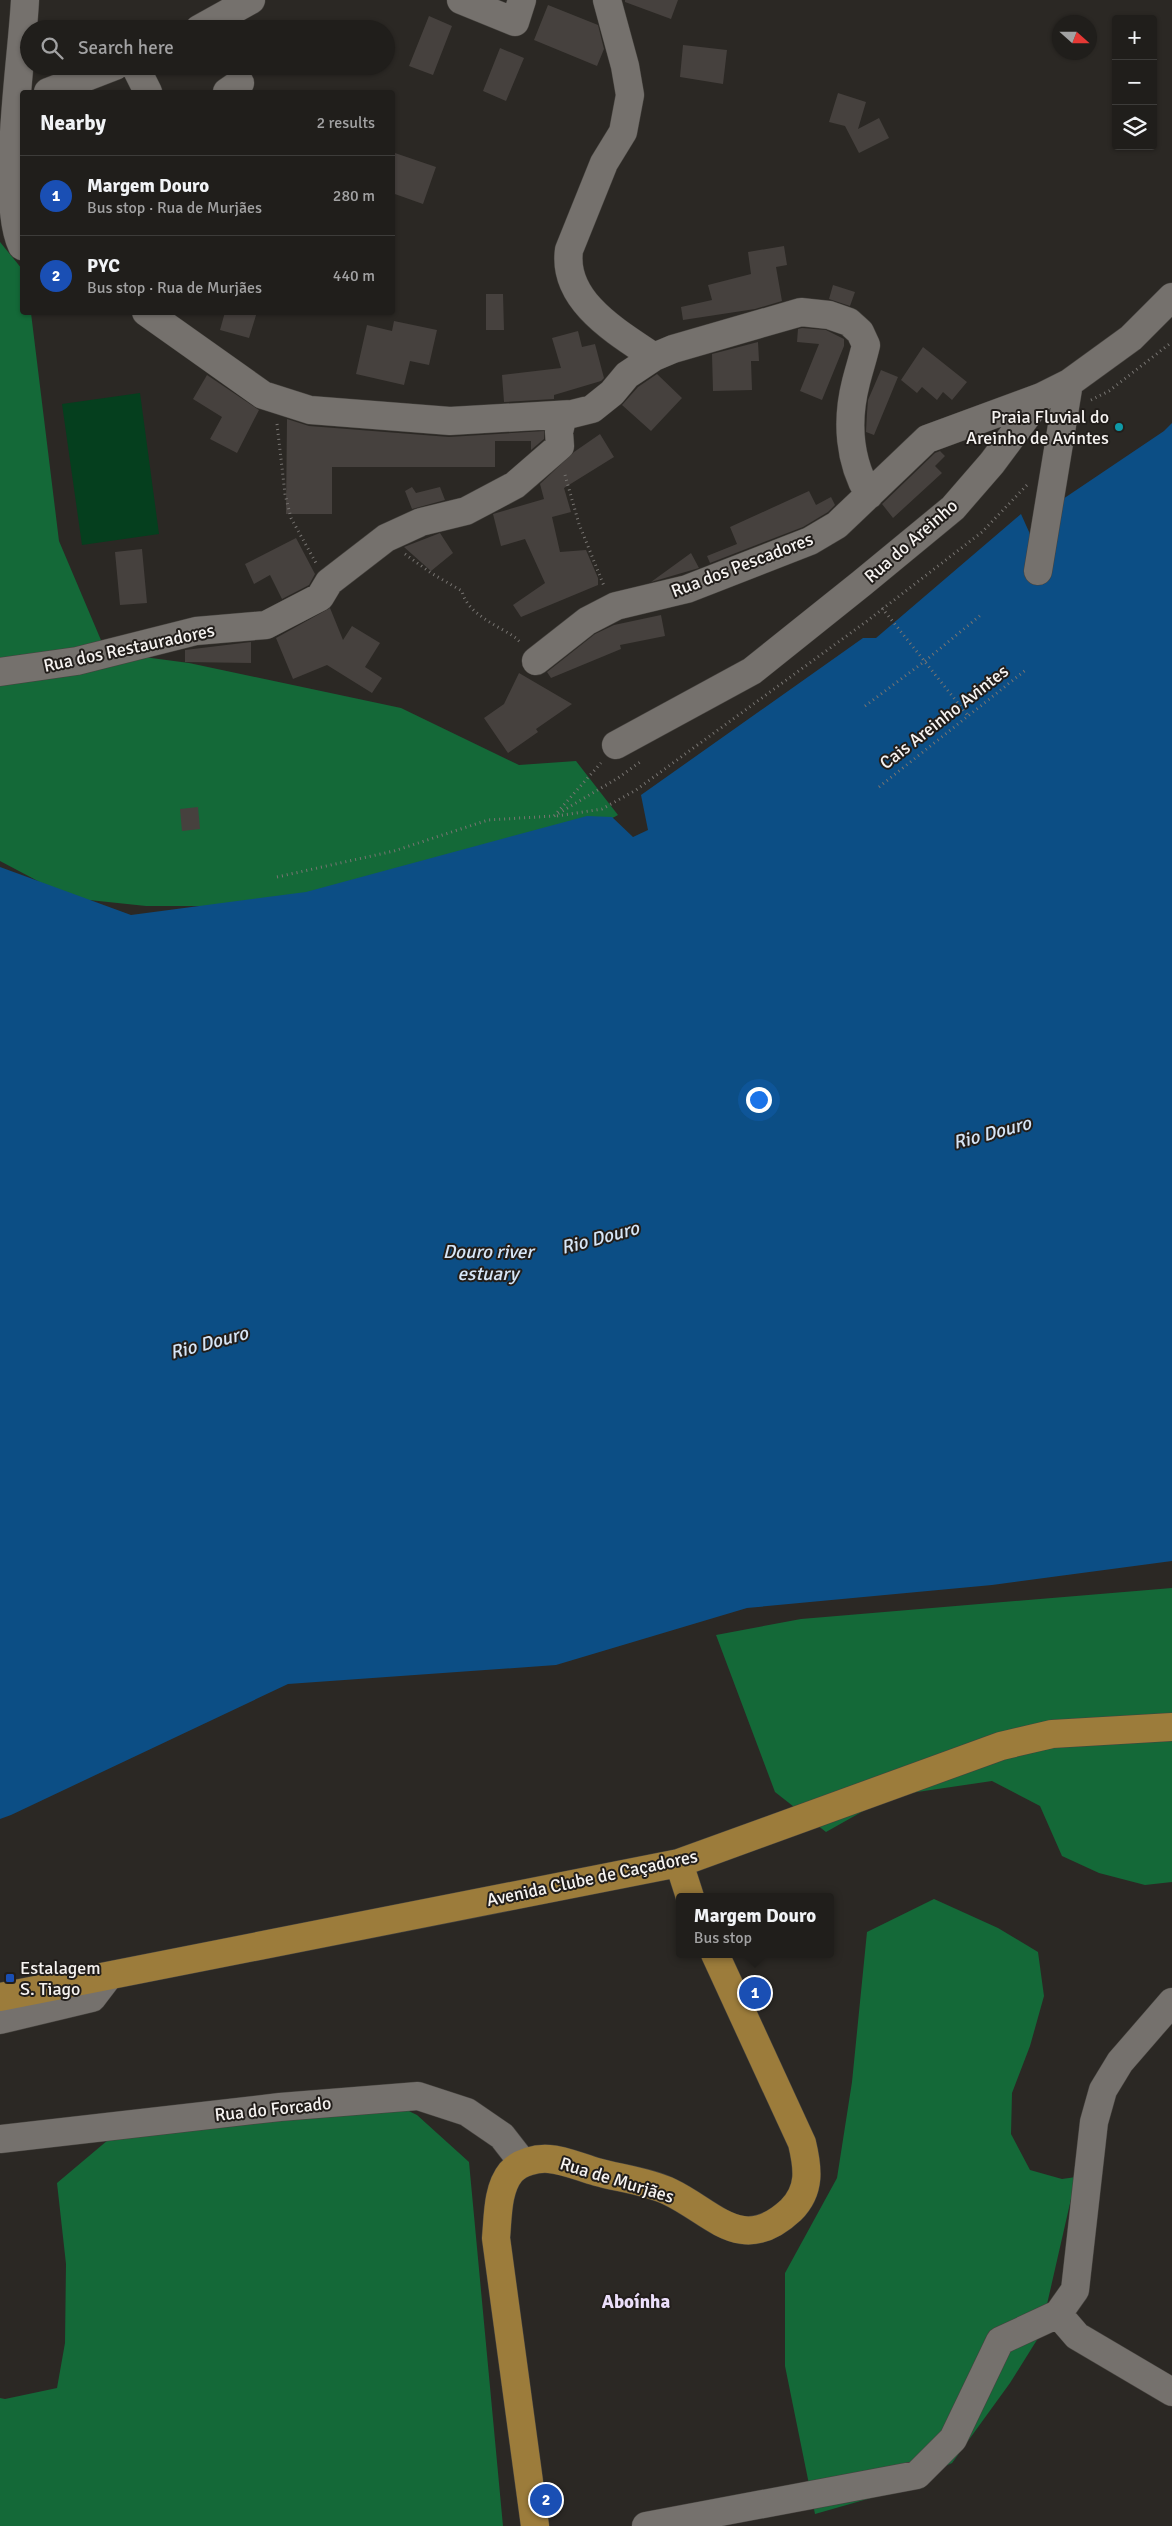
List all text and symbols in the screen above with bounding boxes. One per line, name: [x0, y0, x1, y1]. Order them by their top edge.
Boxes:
north arrow: [1052, 15, 1097, 60]
map controls: [1112, 15, 1157, 150]
button: +: [1112, 15, 1157, 60]
search box: [20, 20, 395, 75]
icon: search: [38, 34, 66, 62]
text: Search here: [78, 36, 174, 60]
button: −: [1112, 60, 1157, 105]
button: layers: [1112, 105, 1157, 150]
text: Nearby: [40, 110, 106, 136]
text: 2 results: [316, 113, 375, 133]
text: Margem Douro: [87, 174, 209, 198]
text: 1: [52, 186, 60, 206]
text: 280 m: [333, 186, 375, 206]
text: Bus stop · Rua de Murjães: [87, 198, 262, 218]
text: PYC: [87, 254, 120, 278]
text: 2: [52, 266, 60, 286]
text: 440 m: [333, 266, 375, 286]
text: Bus stop · Rua de Murjães: [87, 278, 262, 298]
place label: Praia Fluvial do Areinho de Avintes: [966, 406, 1109, 449]
marker: Praia Fluvial do Areinho de Avintes: [1113, 421, 1125, 433]
street label: Rua do Areinho: [860, 495, 962, 587]
street label: Rua dos Pescadores: [668, 528, 816, 602]
street label: Rua dos Restauradores: [41, 619, 217, 677]
street label: Cais Areinho Avintes: [875, 660, 1013, 774]
your location: [746, 1087, 772, 1113]
water label: Rio Douro: [950, 1111, 1035, 1155]
water label: Rio Douro: [558, 1216, 643, 1260]
water label: Douro river estuary: [443, 1240, 536, 1286]
water label: Rio Douro: [167, 1321, 252, 1365]
street label: Avenida Clube de Caçadores: [484, 1845, 700, 1911]
popup: [676, 1893, 834, 1958]
text: Margem Douro: [694, 1904, 816, 1928]
text: Bus stop: [694, 1928, 752, 1948]
place label: Estalagem S. Tiago: [20, 1957, 101, 2000]
marker: Estalagem S. Tiago: [4, 1972, 16, 1984]
pin: 1: [739, 1974, 771, 2012]
street label: Rua do Forcado: [214, 2092, 332, 2126]
street label: Rua de Murjães: [557, 2152, 677, 2208]
district label: Aboínha: [602, 2290, 670, 2314]
pin: 2: [530, 2481, 562, 2519]

